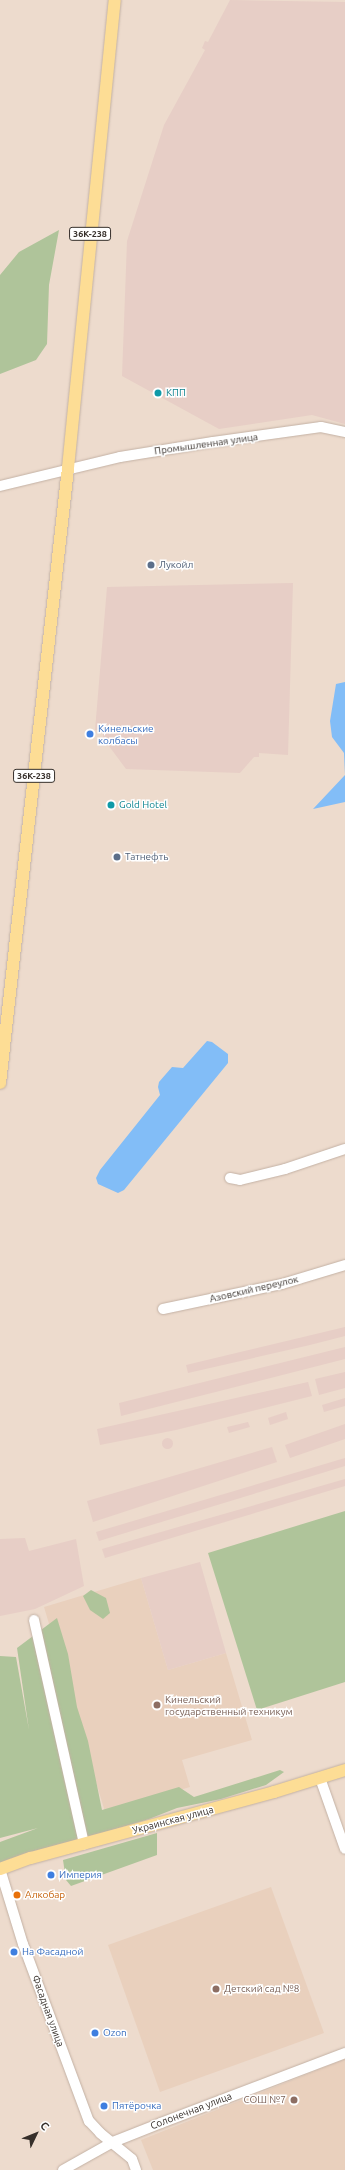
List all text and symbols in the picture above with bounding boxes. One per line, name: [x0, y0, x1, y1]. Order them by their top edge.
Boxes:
road number: 36К-238: [69, 227, 111, 241]
place label: КПП: [166, 387, 186, 399]
marker: КПП: [153, 388, 163, 398]
street label: Промышленная улица: [153, 431, 259, 457]
place label: Лукойл: [159, 559, 193, 571]
marker: Лукойл: [146, 560, 156, 570]
place label: Кинельские колбасы: [98, 722, 154, 746]
marker: Кинельские колбасы: [85, 729, 95, 739]
road number: 36К-238: [13, 769, 55, 783]
place label: Gold Hotel: [119, 799, 167, 811]
marker: Gold Hotel: [106, 800, 116, 810]
place label: Татнефть: [125, 851, 168, 863]
marker: Татнефть: [112, 852, 122, 862]
street label: Азовский переулок: [208, 1273, 300, 1305]
place label: Кинельский государственный техникум: [165, 1693, 293, 1716]
marker: Кинельский государственный техникум: [152, 1700, 162, 1710]
street label: Украинская улица: [131, 1803, 215, 1837]
place label: Империя: [59, 1869, 102, 1881]
marker: Империя: [46, 1870, 56, 1880]
place label: Алкобар: [25, 1889, 65, 1901]
marker: Алкобар: [12, 1890, 22, 1900]
place label: На Фасадной: [22, 1946, 83, 1958]
marker: На Фасадной: [9, 1947, 19, 1957]
street label: Фасадная улица: [29, 1974, 67, 2048]
place label: Детский сад №8: [224, 1983, 299, 1995]
marker: Детский сад №8: [211, 1984, 221, 1994]
place label: Ozon: [103, 2027, 127, 2039]
marker: Ozon: [90, 2028, 100, 2038]
street label: Солонечная улица: [149, 2090, 233, 2132]
place label: СОШ №7: [244, 2094, 286, 2106]
marker: СОШ №7: [289, 2095, 299, 2105]
place label: Пятёрочка: [112, 2100, 161, 2112]
marker: Пятёрочка: [99, 2101, 109, 2111]
north arrow: [16, 2114, 56, 2154]
text: С: [38, 2119, 52, 2132]

